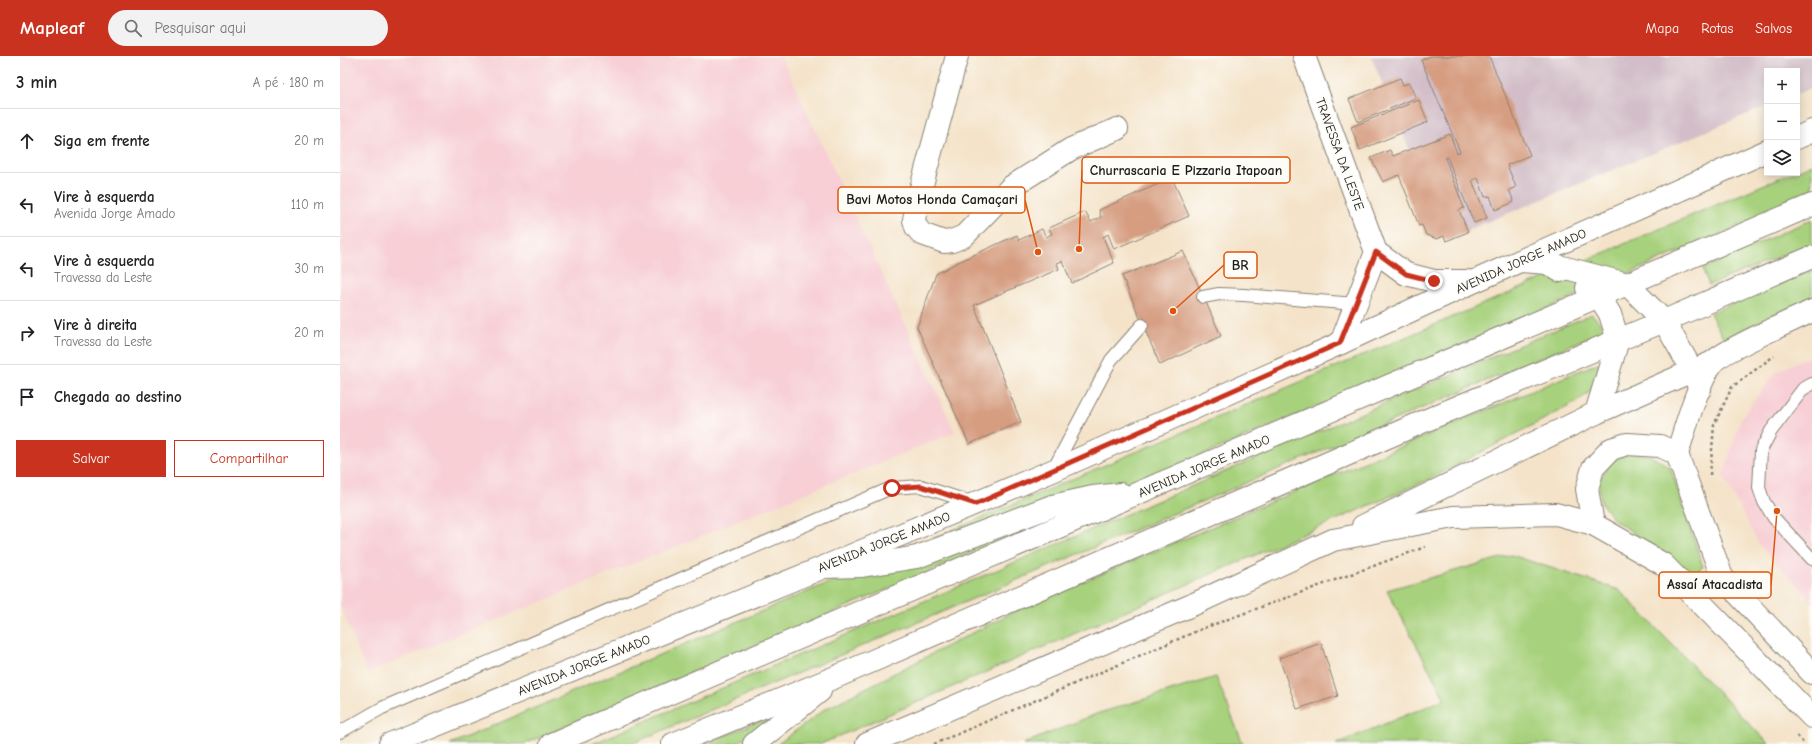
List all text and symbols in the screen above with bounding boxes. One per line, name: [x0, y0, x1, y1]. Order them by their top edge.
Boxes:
search box: [108, 10, 388, 46]
text: Mapleaf: [20, 17, 84, 39]
icon: search: [122, 17, 144, 39]
text: Pesquisar aqui: [154, 19, 246, 37]
text: Mapa: [1646, 20, 1679, 37]
text: Rotas: [1701, 20, 1733, 37]
text: Salvos: [1755, 20, 1792, 37]
map controls: [1764, 68, 1800, 176]
button: +: [1764, 68, 1800, 104]
text: 3 min: [16, 73, 57, 92]
text: A pé · 180 m: [253, 75, 324, 90]
street label: TRAVESSA DA LESTE: [1313, 96, 1367, 213]
button: −: [1764, 104, 1800, 140]
icon: ahead: [16, 130, 38, 152]
text: Siga em frente: [54, 132, 150, 150]
text: 20 m: [294, 133, 324, 148]
button: layers: [1764, 140, 1800, 176]
callout: Churrascaria E Pizzaria Itapoan: [1082, 157, 1290, 183]
text: Churrascaria E Pizzaria Itapoan: [1090, 162, 1282, 179]
callout: Bavi Motos Honda Camaçari: [838, 187, 1025, 213]
text: Vire à esquerda: [54, 188, 155, 206]
text: Bavi Motos Honda Camaçari: [846, 191, 1018, 208]
icon: left: [16, 194, 38, 216]
text: 110 m: [291, 197, 324, 212]
text: Avenida Jorge Amado: [54, 206, 175, 221]
street label: AVENIDA JORGE AMADO: [1453, 225, 1589, 297]
text: Vire à esquerda: [54, 252, 155, 270]
callout: BR: [1224, 252, 1257, 278]
text: BR: [1232, 257, 1248, 274]
icon: left: [16, 258, 38, 280]
text: 30 m: [294, 261, 324, 276]
text: Travessa da Leste: [54, 270, 152, 285]
route end: [1425, 272, 1443, 290]
text: Vire à direita: [54, 316, 137, 334]
icon: right: [16, 322, 38, 344]
text: 20 m: [294, 325, 324, 340]
text: Travessa da Leste: [54, 334, 152, 349]
icon: arrive: [16, 386, 38, 408]
text: Chegada ao destino: [54, 388, 182, 406]
street label: AVENIDA JORGE AMADO: [1136, 431, 1272, 501]
button: Salvar: [16, 440, 166, 477]
button: Compartilhar: [174, 440, 324, 477]
route start: [883, 479, 901, 497]
street label: AVENIDA JORGE AMADO: [816, 509, 952, 575]
callout: Assaí Atacadista: [1659, 572, 1771, 598]
text: Assaí Atacadista: [1667, 576, 1763, 593]
street label: AVENIDA JORGE AMADO: [516, 632, 652, 698]

